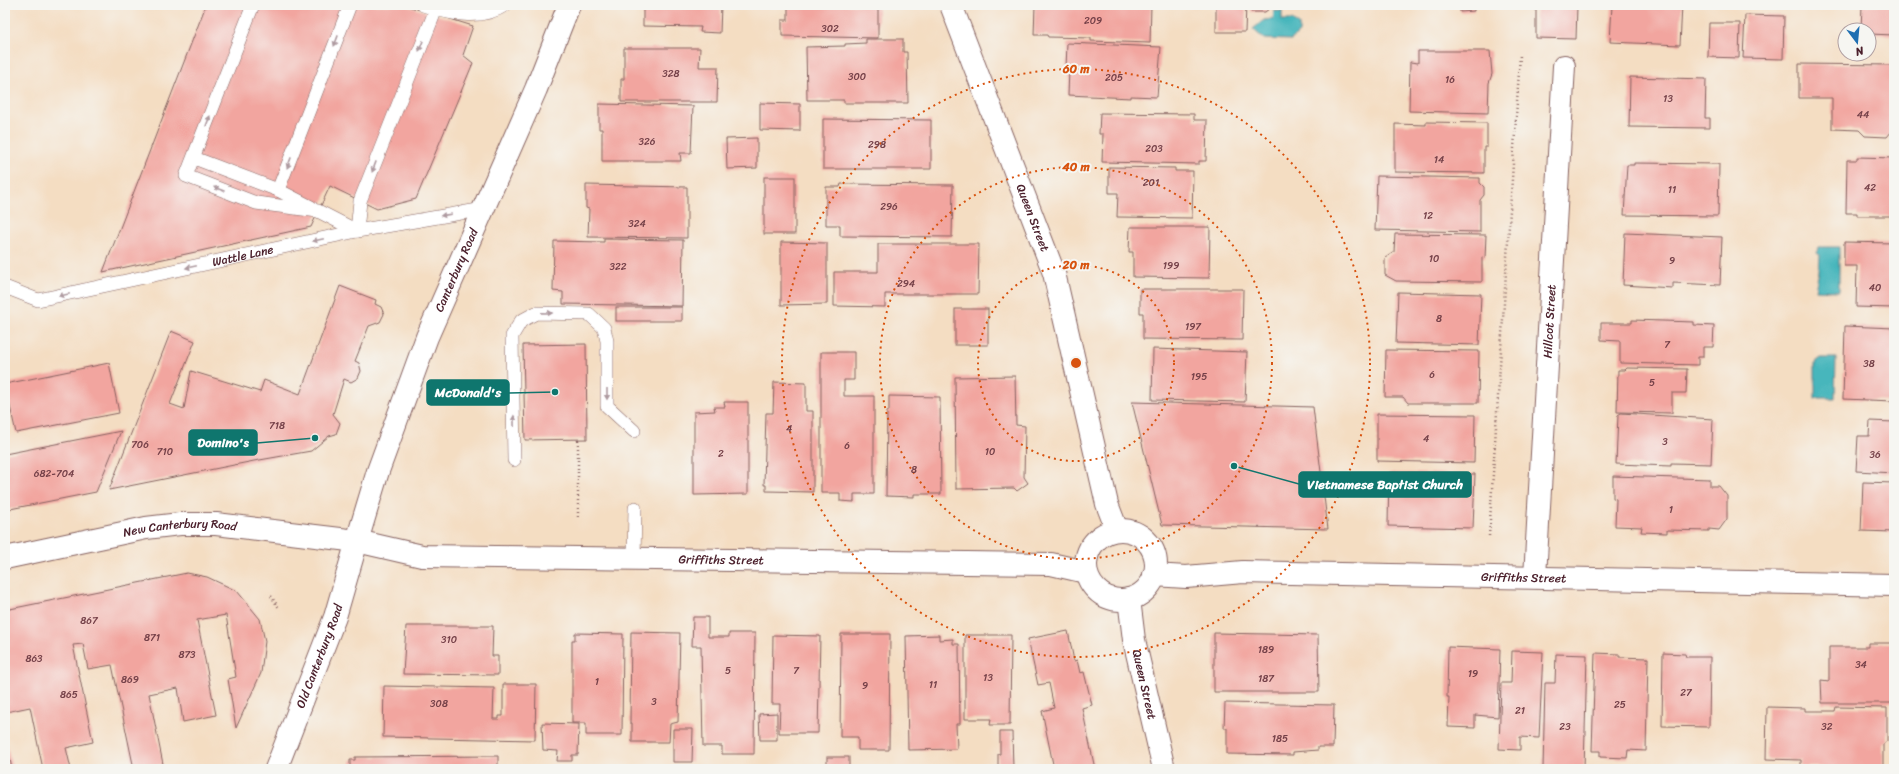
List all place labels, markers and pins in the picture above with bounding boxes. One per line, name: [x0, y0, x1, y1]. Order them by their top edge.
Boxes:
centre of rings: [1069, 356, 1083, 370]
callout: McDonald's: [427, 380, 509, 405]
callout: Domino's: [189, 430, 257, 455]
callout: Vietnamese Baptist Church: [1299, 472, 1471, 497]

